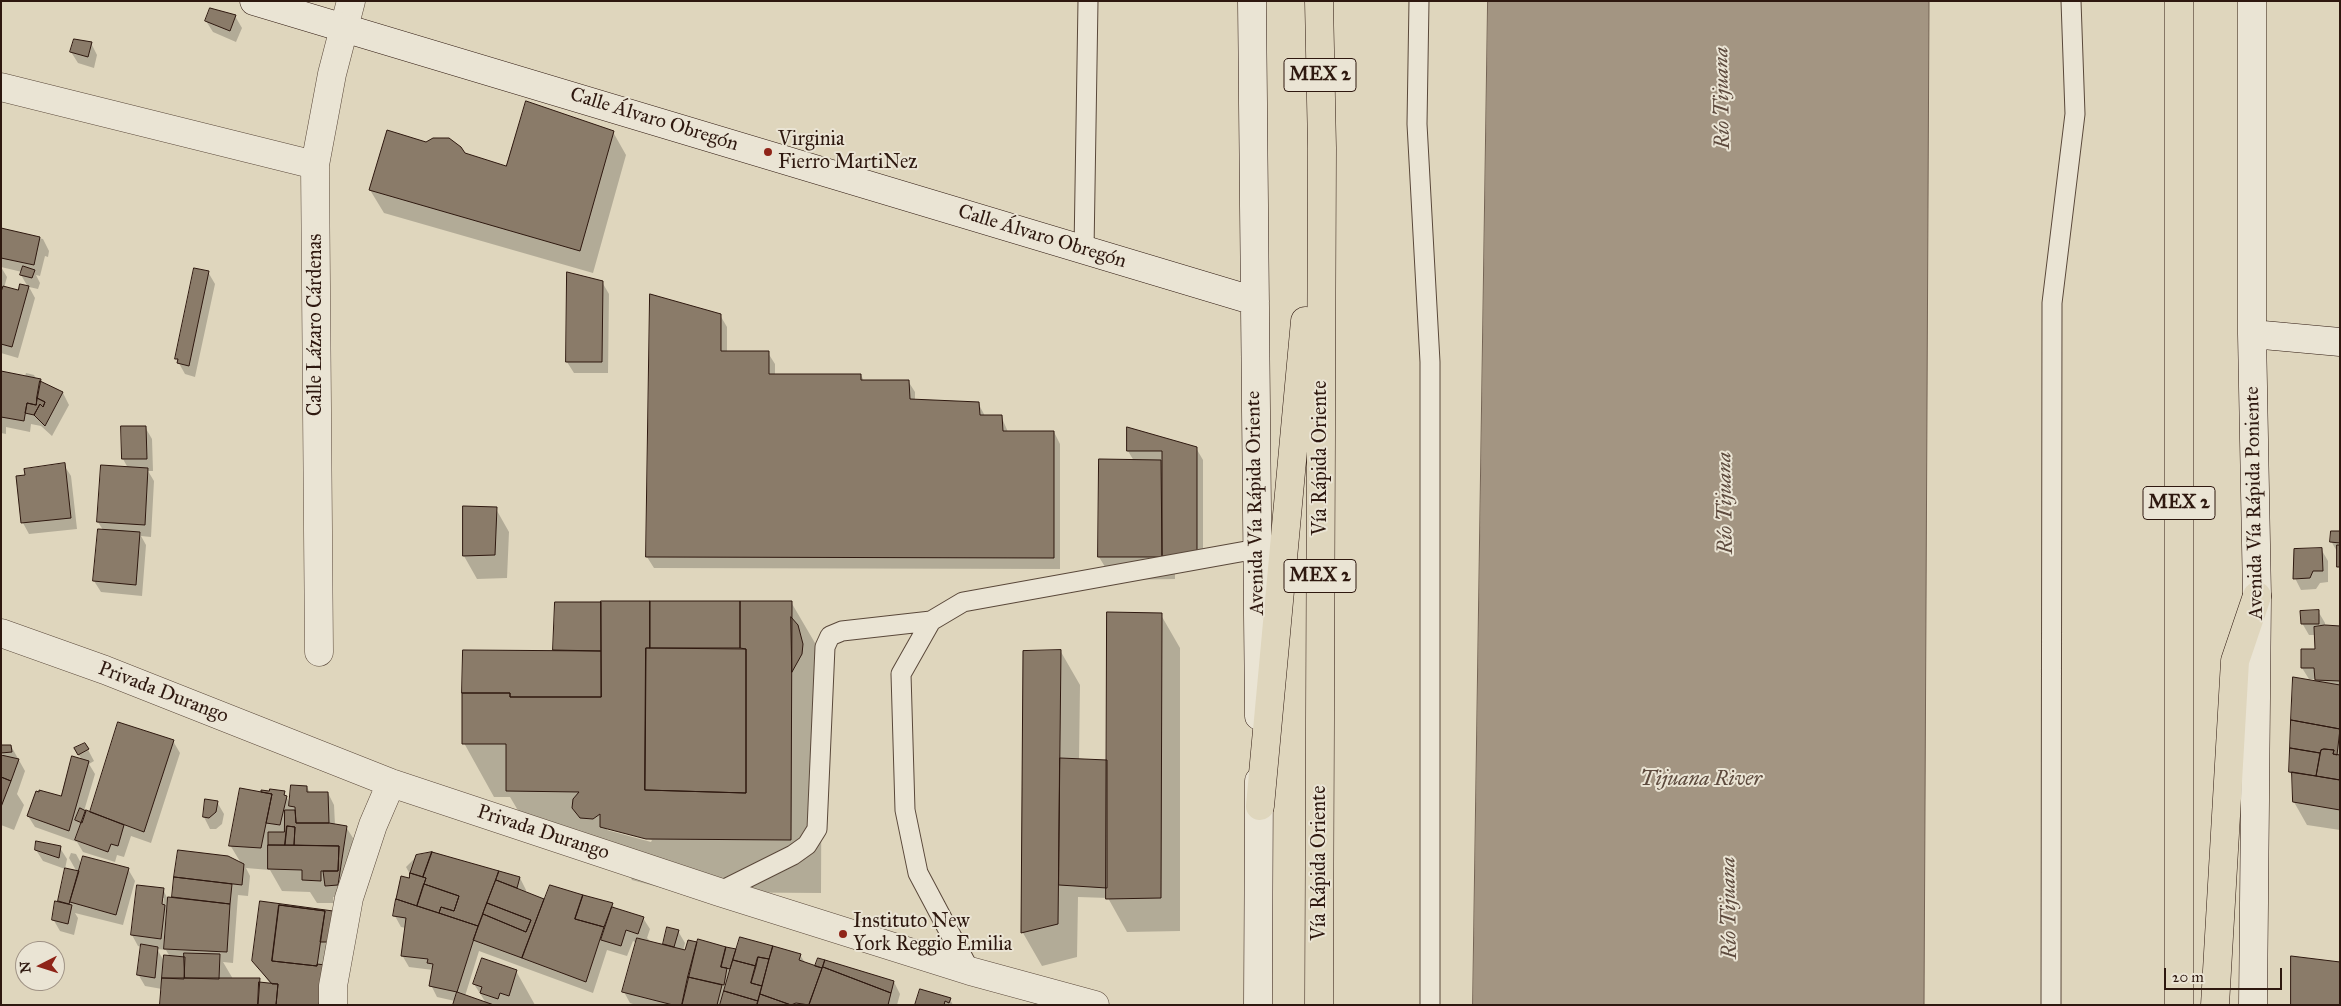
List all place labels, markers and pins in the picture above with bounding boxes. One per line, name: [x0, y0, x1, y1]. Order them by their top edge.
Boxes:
place label: Virginia Fierro MartiNez: [778, 128, 918, 175]
marker: Virginia Fierro MartiNez: [762, 146, 774, 158]
place label: Instituto New York Reggio Emilia: [853, 910, 1012, 957]
marker: Instituto New York Reggio Emilia: [837, 928, 849, 940]

